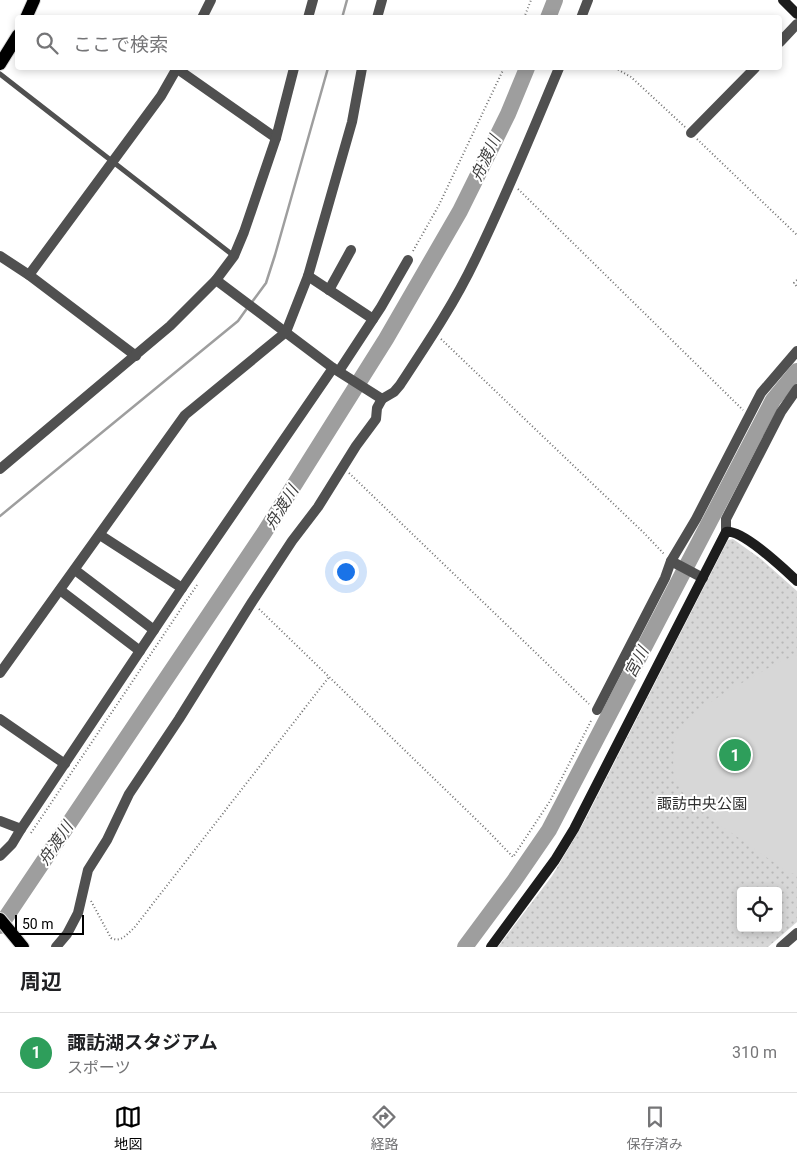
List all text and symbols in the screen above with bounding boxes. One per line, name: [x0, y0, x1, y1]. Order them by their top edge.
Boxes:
search box: [15, 15, 782, 70]
icon: search: [33, 29, 61, 57]
text: ここで検索: [73, 33, 168, 56]
water label: 舟渡川: [467, 131, 505, 184]
water label: 舟渡川: [261, 480, 303, 533]
your location: [333, 559, 359, 585]
water label: 宮川: [621, 642, 653, 681]
pin: 1: [719, 736, 751, 774]
park label: 諏訪中央公園: [657, 795, 747, 813]
water label: 舟渡川: [34, 816, 78, 868]
map controls: [737, 887, 782, 932]
button: locate: [737, 887, 782, 932]
scale bar: [15, 912, 84, 935]
text: 50 m: [22, 916, 54, 932]
text: 周辺: [20, 970, 62, 994]
text: 諏訪湖スタジアム: [67, 1031, 218, 1054]
text: 1: [31, 1043, 41, 1062]
text: 310 m: [732, 1043, 777, 1062]
text: スポーツ: [67, 1058, 131, 1077]
tab: 地図: [114, 1103, 142, 1153]
tab: 経路: [370, 1103, 398, 1153]
tab: 保存済み: [627, 1103, 683, 1153]

